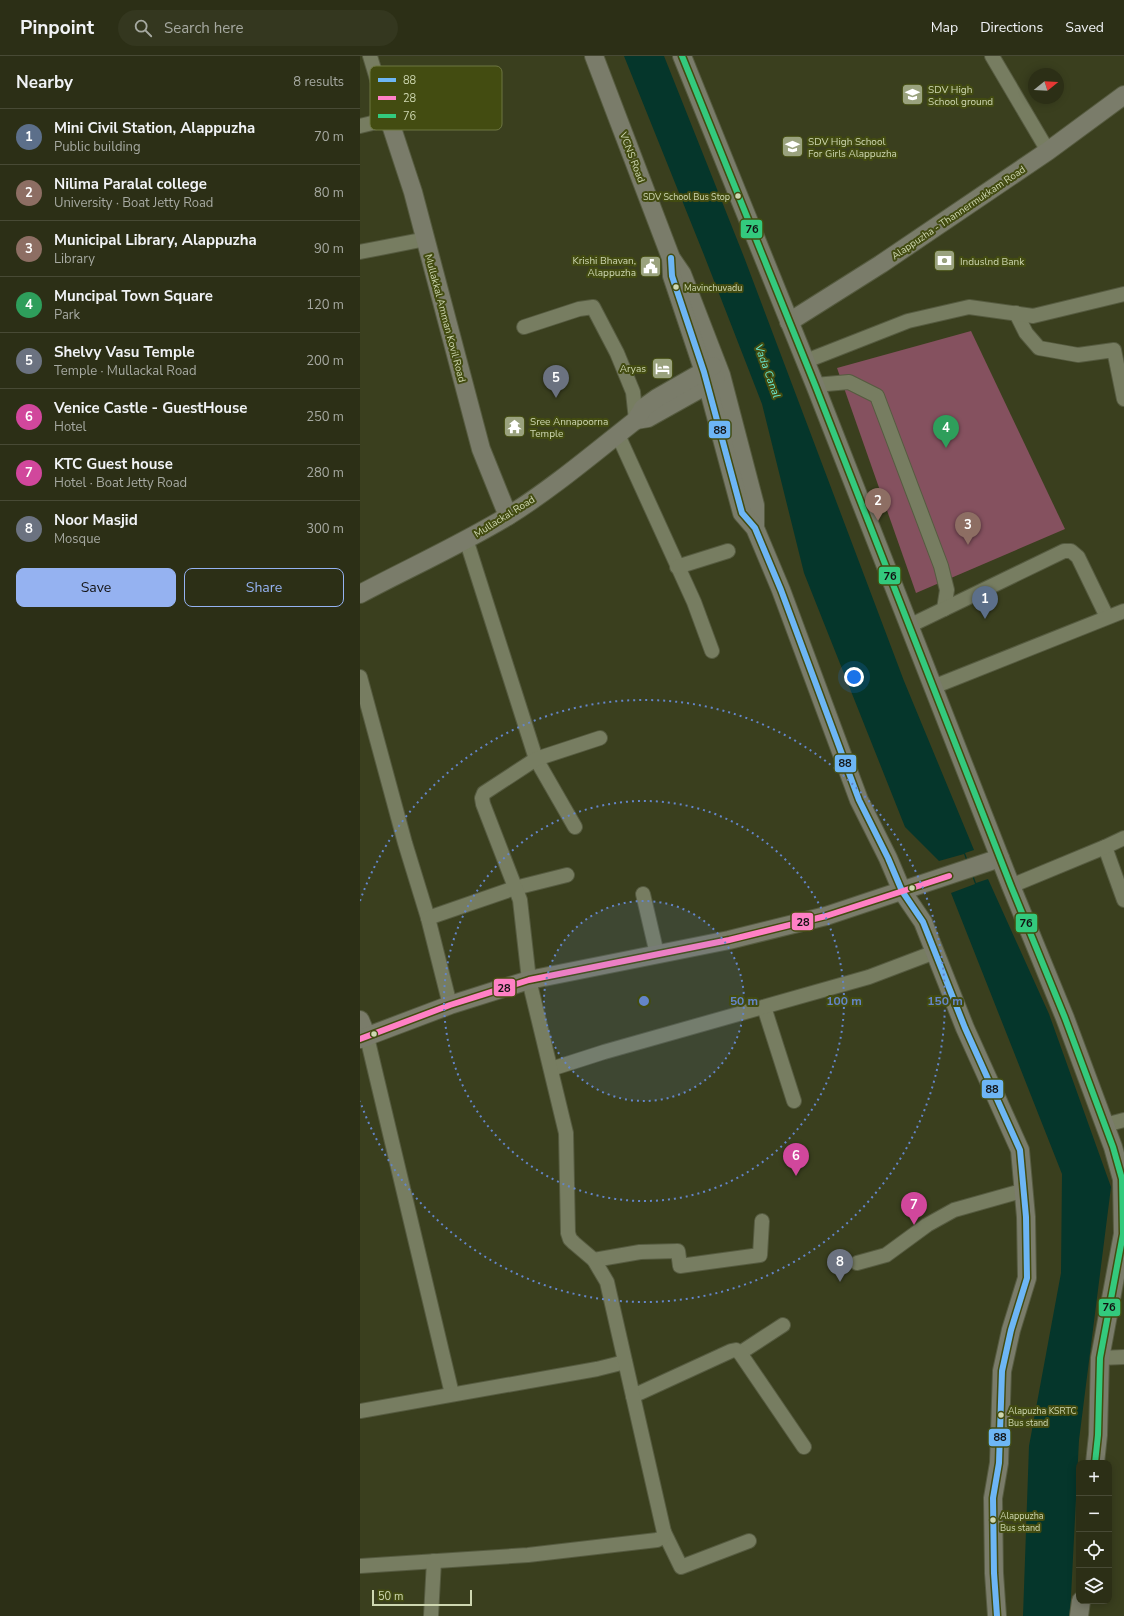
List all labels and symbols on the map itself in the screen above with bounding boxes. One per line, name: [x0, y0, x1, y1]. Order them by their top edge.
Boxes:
legend: [370, 66, 502, 130]
north arrow: [1028, 68, 1064, 104]
text: 88: [403, 73, 417, 88]
school or university icon: SDV High School ground: [899, 82, 925, 108]
place label: SDV High School ground: [928, 83, 993, 109]
text: 28: [403, 91, 417, 106]
text: 76: [403, 109, 417, 124]
street label: VCNS Road: [616, 129, 648, 185]
school or university icon: SDV High School For Girls Alappuzha: [780, 134, 806, 160]
place label: SDV High School For Girls Alappuzha: [808, 135, 897, 161]
street label: Alappuzha - Thannermukkam Road: [889, 163, 1028, 263]
place label: SDV School Bus Stop: [643, 191, 730, 203]
marker: SDV School Bus Stop: [733, 191, 743, 201]
line badge: 76: [740, 219, 763, 239]
text: 76: [745, 222, 759, 237]
bank icon: Induslnd Bank: [931, 248, 957, 274]
street label: Mullakkal Amman Kovil Road: [421, 253, 469, 384]
public building icon: Krishi Bhavan, Alappuzha: [638, 253, 664, 279]
place label: Krishi Bhavan, Alappuzha: [572, 254, 636, 280]
place label: Induslnd Bank: [960, 255, 1025, 269]
marker: Mavinchuvadu: [671, 282, 681, 292]
place label: Mavinchuvadu: [684, 282, 742, 294]
water label: Vada Canal: [751, 342, 784, 400]
hotel icon: Aryas: [649, 355, 675, 381]
place label: Aryas: [620, 362, 646, 376]
pin: 5: [543, 365, 569, 398]
temple icon: Sree Annapoorna Temple: [501, 414, 527, 440]
place label: Sree Annapoorna Temple: [530, 415, 608, 441]
pin: 4: [933, 415, 959, 448]
line badge: 88: [708, 420, 731, 439]
text: 88: [713, 423, 727, 438]
pin: 2: [865, 488, 891, 521]
street label: Mullackal Road: [472, 493, 538, 541]
pin: 3: [955, 512, 981, 545]
line badge: 76: [878, 566, 901, 585]
text: 76: [883, 569, 897, 584]
pin: 1: [972, 586, 998, 619]
your location: [844, 667, 864, 687]
line badge: 88: [834, 754, 857, 773]
text: 88: [838, 756, 852, 771]
unlabelled marker: [907, 883, 917, 893]
line badge: 28: [791, 912, 814, 931]
line badge: 76: [1015, 913, 1038, 933]
text: 28: [796, 915, 810, 930]
text: 76: [1019, 916, 1033, 931]
line badge: 28: [493, 978, 516, 997]
text: 28: [497, 981, 511, 996]
text: 50 m: [730, 993, 758, 1009]
text: 100 m: [826, 993, 862, 1009]
text: 150 m: [927, 993, 963, 1009]
centre of rings: [637, 994, 651, 1008]
unlabelled marker: [369, 1029, 379, 1039]
line badge: 88: [981, 1079, 1004, 1099]
text: 88: [985, 1082, 999, 1097]
pin: 6: [783, 1143, 809, 1176]
pin: 7: [901, 1192, 927, 1225]
pin: 8: [827, 1249, 853, 1282]
line badge: 76: [1098, 1298, 1121, 1317]
text: 76: [1102, 1300, 1116, 1315]
place label: Alapuzha KSRTC Bus stand: [1008, 1405, 1077, 1429]
marker: Alapuzha KSRTC Bus stand: [996, 1410, 1006, 1420]
line badge: 88: [988, 1428, 1011, 1447]
text: 88: [993, 1430, 1007, 1445]
place label: Alappuzha Bus stand: [1000, 1510, 1044, 1534]
marker: Alappuzha Bus stand: [988, 1515, 998, 1525]
scale bar: [372, 1588, 472, 1607]

